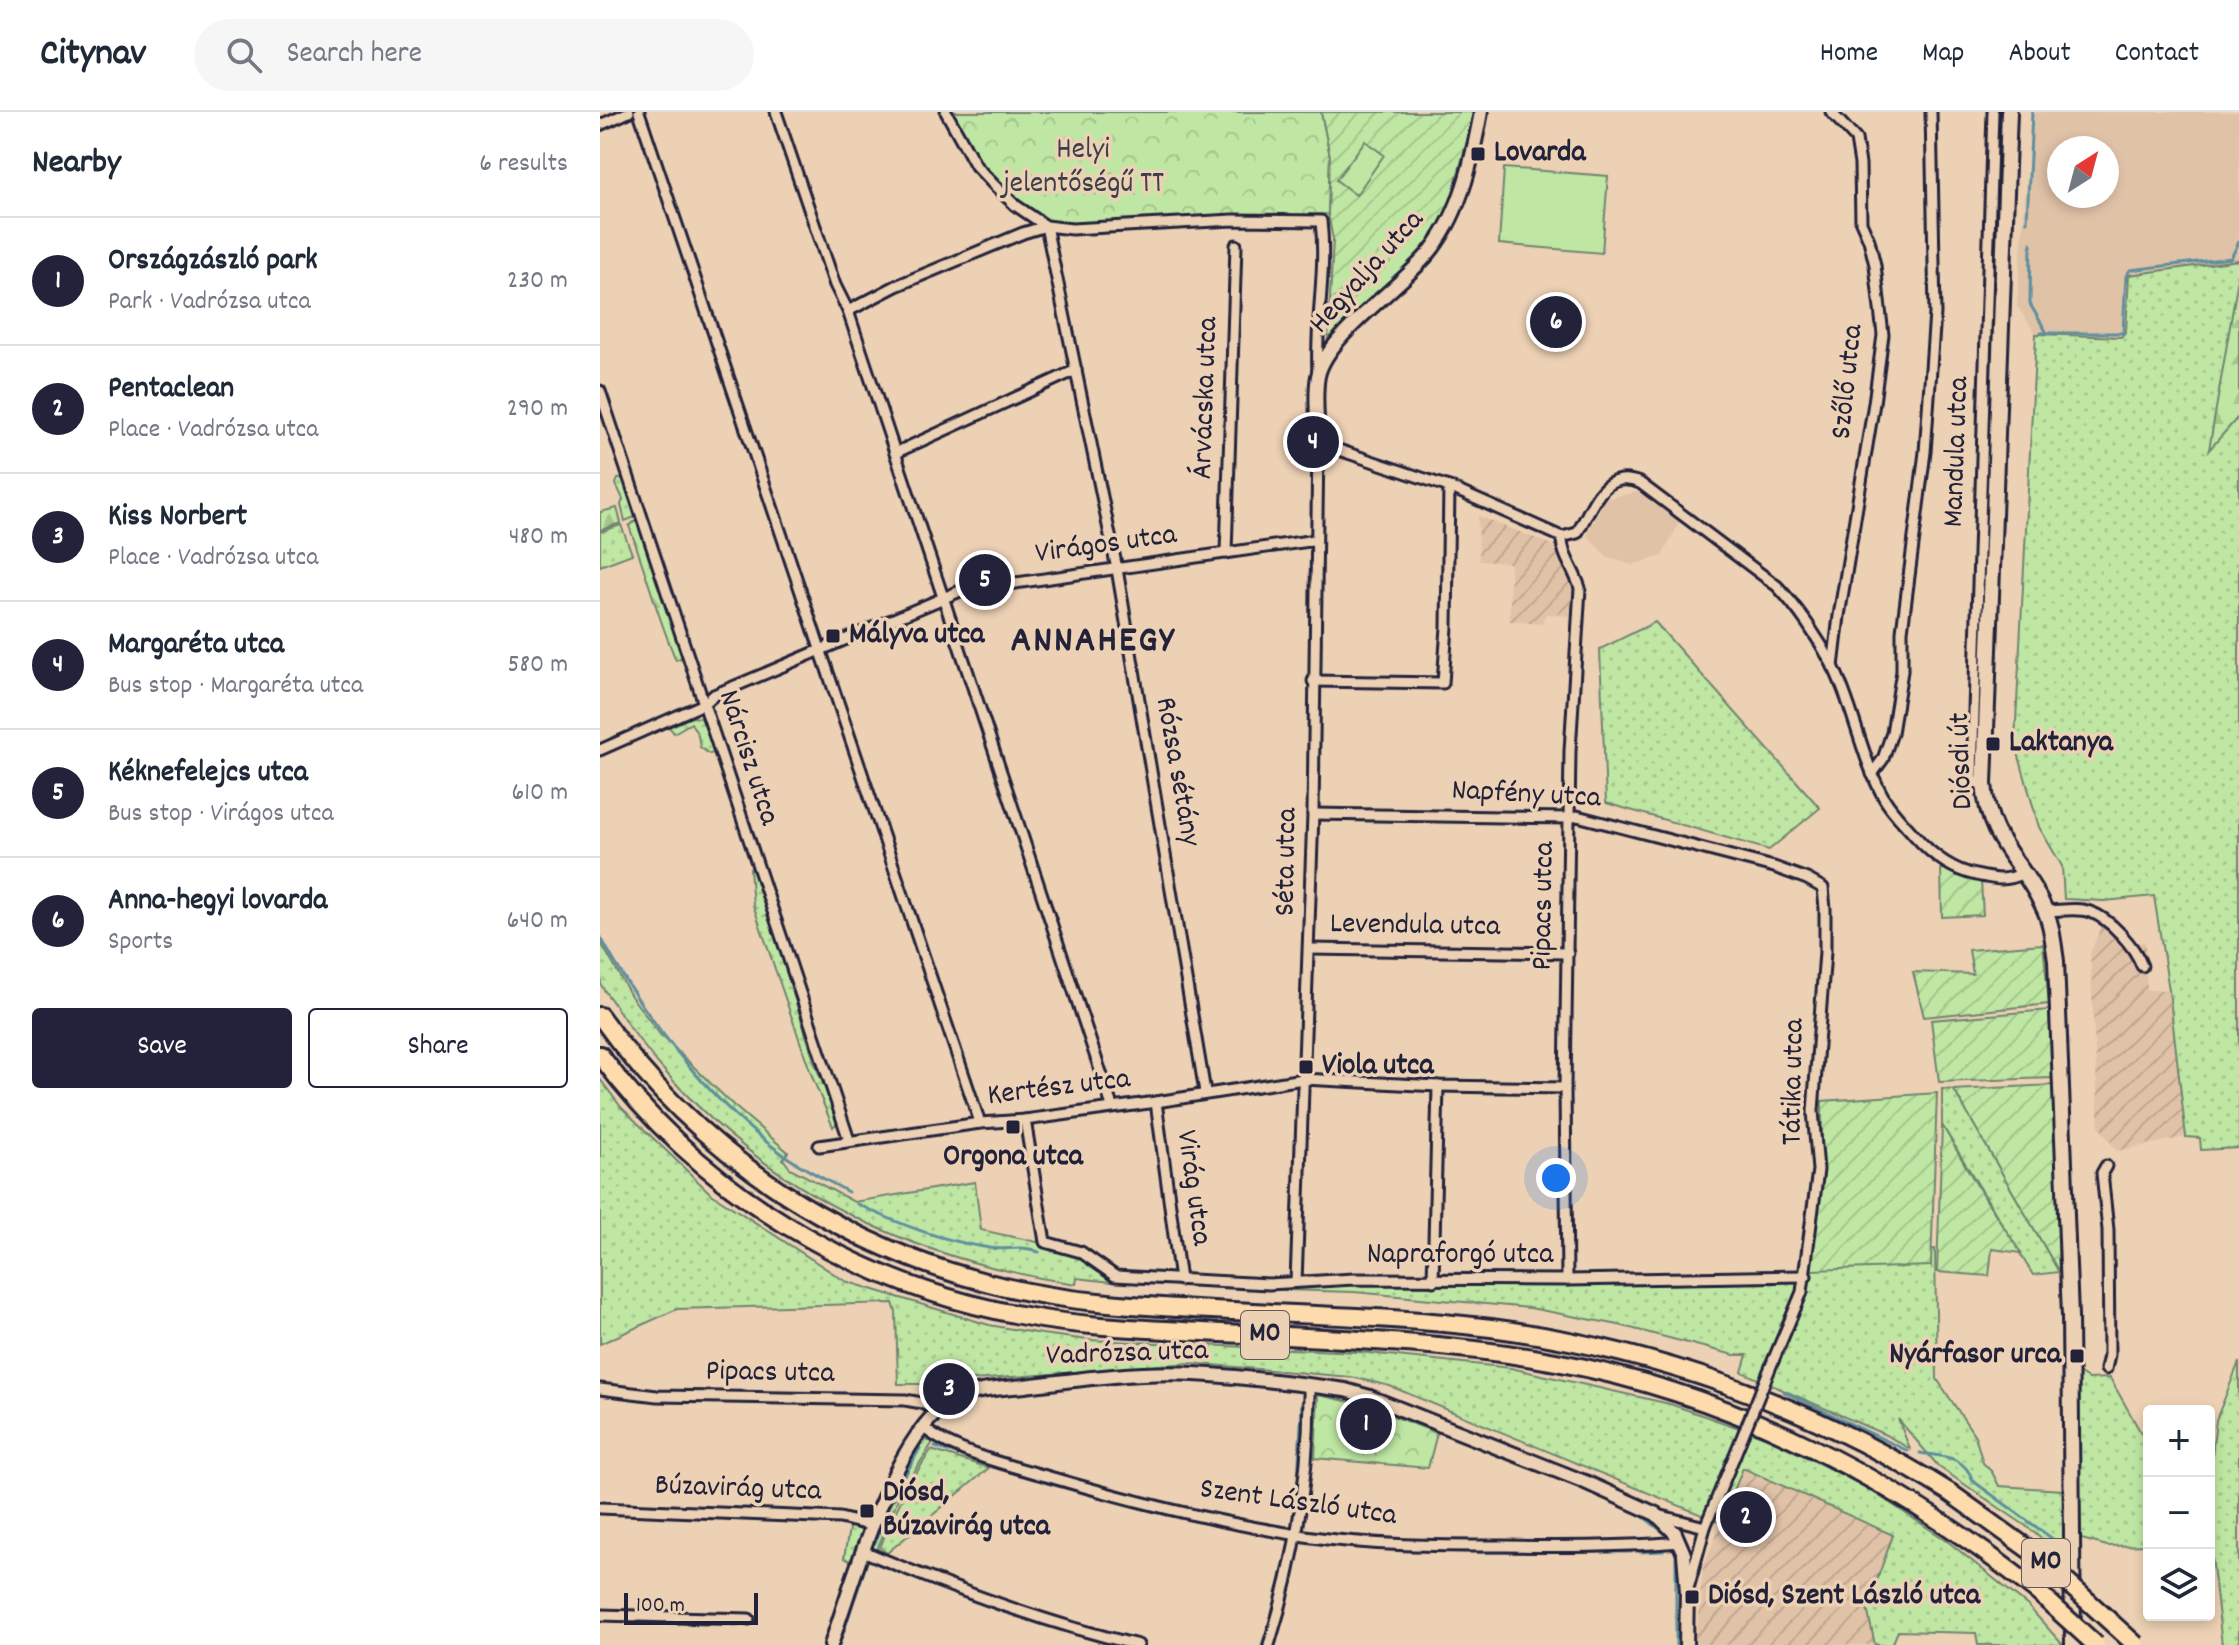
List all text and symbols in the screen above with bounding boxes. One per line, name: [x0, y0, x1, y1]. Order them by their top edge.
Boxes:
search box: [194, 19, 754, 91]
text: Citynav: [40, 28, 146, 83]
icon: search: [222, 33, 266, 77]
text: Search here: [286, 34, 422, 77]
text: Home: [1820, 35, 1878, 75]
text: Map: [1922, 35, 1964, 75]
text: About: [2008, 35, 2071, 75]
text: Contact: [2115, 35, 2199, 75]
park label: Helyi jelentőségű TT: [999, 130, 1164, 207]
place label: Lovarda: [1494, 133, 1586, 176]
north arrow: [2047, 136, 2119, 208]
text: Nearby: [32, 140, 121, 189]
marker: Lovarda: [1469, 145, 1487, 163]
text: 6 results: [479, 146, 568, 183]
street label: Hegyalja utca: [1300, 201, 1436, 345]
text: Országzászló park: [108, 241, 318, 284]
text: 1: [55, 263, 61, 300]
text: 230 m: [507, 263, 568, 300]
text: Park · Vadrózsa utca: [108, 284, 311, 321]
pin: 6: [1530, 292, 1582, 352]
street label: Árvácska utca: [1183, 315, 1231, 480]
street label: Szőlő utca: [1822, 321, 1877, 442]
text: Pentaclean: [108, 369, 234, 412]
street label: Mandula utca: [1934, 375, 1982, 528]
text: 2: [52, 391, 64, 428]
text: 290 m: [507, 391, 568, 428]
text: Place · Vadrózsa utca: [108, 412, 318, 449]
pin: 4: [1287, 412, 1339, 472]
text: Kiss Norbert: [108, 497, 247, 540]
street label: Virágos utca: [1033, 515, 1180, 577]
text: 3: [52, 519, 64, 556]
text: 480 m: [509, 519, 568, 556]
text: Place · Vadrózsa utca: [108, 540, 318, 577]
pin: 5: [959, 550, 1011, 610]
place label: Mályva utca: [849, 615, 985, 658]
district label: ANNAHEGY: [1011, 615, 1176, 670]
text: Margaréta utca: [108, 625, 284, 668]
marker: Mályva utca: [824, 627, 842, 645]
text: 4: [53, 647, 63, 684]
text: 580 m: [508, 647, 568, 684]
text: Bus stop · Margaréta utca: [108, 668, 363, 705]
street label: Nárcisz utca: [705, 685, 789, 832]
street label: Rózsa sétány: [1142, 694, 1210, 851]
street label: Diósdi út: [1940, 712, 1986, 810]
place label: Laktanya: [2009, 723, 2114, 766]
marker: Laktanya: [1984, 735, 2002, 753]
text: Kéknefelejcs utca: [108, 753, 308, 796]
street label: Napfény utca: [1450, 771, 1603, 821]
text: 5: [52, 775, 64, 812]
text: 610 m: [512, 775, 568, 812]
text: Bus stop · Virágos utca: [108, 796, 334, 833]
street label: Séta utca: [1266, 807, 1310, 917]
street label: Pipacs utca: [1522, 840, 1568, 971]
text: Anna-hegyi lovarda: [108, 881, 327, 924]
text: 6: [52, 903, 64, 940]
text: 640 m: [506, 903, 568, 940]
street label: Levendula utca: [1330, 904, 1501, 950]
text: Sports: [108, 924, 173, 961]
button: Save: [32, 1008, 292, 1088]
button: Share: [308, 1008, 568, 1088]
street label: Tátika utca: [1772, 1017, 1818, 1146]
place label: Viola utca: [1322, 1046, 1434, 1089]
marker: Viola utca: [1297, 1058, 1315, 1076]
street label: Kertész utca: [985, 1059, 1134, 1119]
marker: Orgona utca: [1004, 1118, 1022, 1136]
street label: Virág utca: [1163, 1127, 1222, 1249]
place label: Orgona utca: [943, 1137, 1084, 1180]
your location: [1536, 1158, 1576, 1198]
street label: Napraforgó utca: [1367, 1235, 1554, 1278]
road number: M0: [1241, 1311, 1289, 1359]
street label: Vadrózsa utca: [1045, 1331, 1210, 1379]
place label: Nyárfasor urca: [1889, 1335, 2062, 1378]
marker: Nyárfasor urca: [2068, 1347, 2086, 1365]
street label: Pipacs utca: [705, 1351, 836, 1397]
pin: 3: [923, 1359, 975, 1419]
pin: 1: [1340, 1394, 1392, 1454]
map controls: [2143, 1405, 2215, 1621]
button: +: [2143, 1405, 2215, 1477]
street label: Búzavirág utca: [654, 1466, 823, 1514]
street label: Szent László utca: [1197, 1469, 1400, 1539]
place label: Diósd, Búzavirág utca: [883, 1473, 1051, 1550]
button: −: [2143, 1477, 2215, 1549]
pin: 2: [1720, 1487, 1772, 1547]
marker: Diósd, Búzavirág utca: [858, 1502, 876, 1520]
road number: M0: [2022, 1539, 2070, 1587]
button: layers: [2143, 1549, 2215, 1621]
place label: Diósd, Szent László utca: [1708, 1576, 1981, 1619]
marker: Diósd, Szent László utca: [1683, 1588, 1701, 1606]
scale bar: [624, 1589, 758, 1625]
text: 100 m: [636, 1591, 685, 1622]

